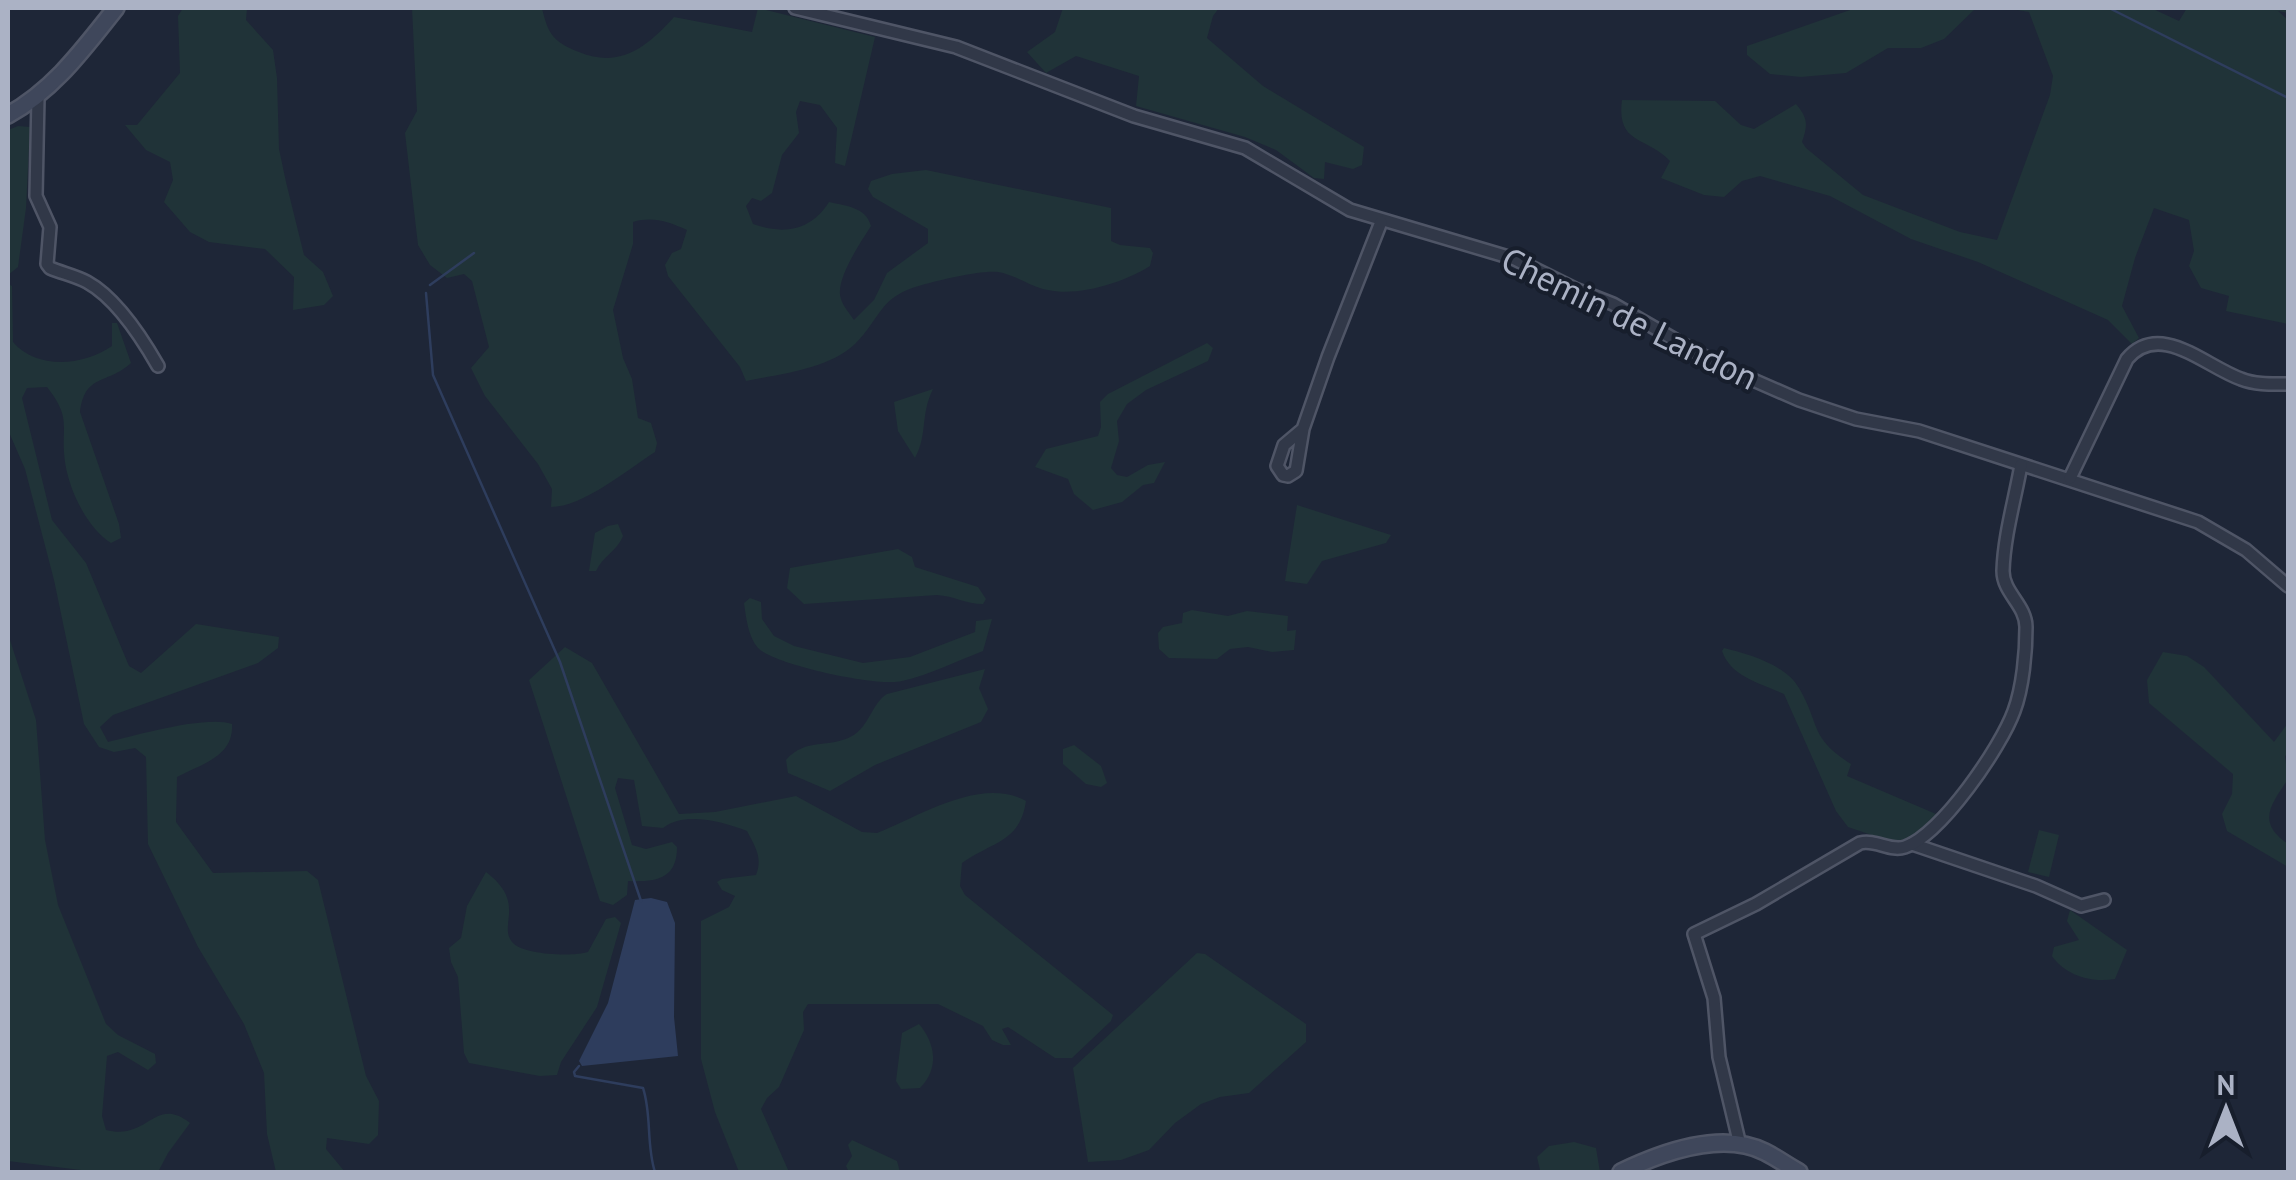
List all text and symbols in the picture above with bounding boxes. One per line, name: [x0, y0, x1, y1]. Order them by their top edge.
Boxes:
street label: Chemin de Landon: [1494, 236, 1766, 400]
north arrow: [2176, 1060, 2276, 1160]
text: N: [2217, 1066, 2235, 1103]

